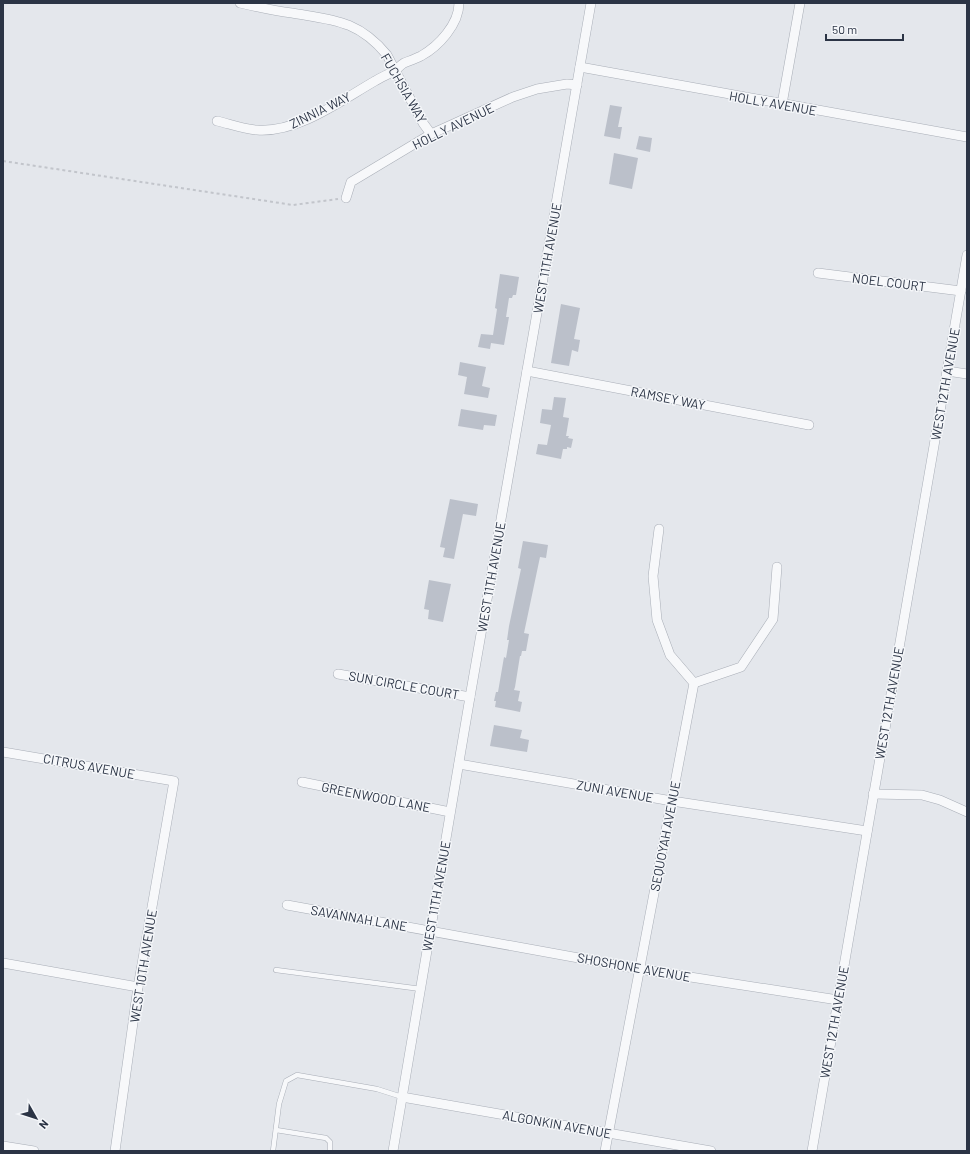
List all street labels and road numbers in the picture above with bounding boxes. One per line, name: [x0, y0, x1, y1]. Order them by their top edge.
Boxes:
street label: FUCHSIA WAY: [378, 50, 430, 126]
street label: HOLLY AVENUE: [728, 87, 818, 119]
street label: ZINNIA WAY: [287, 88, 353, 132]
street label: HOLLY AVENUE: [410, 99, 497, 153]
street label: WEST 11TH AVENUE: [529, 201, 565, 314]
street label: NOEL COURT: [851, 270, 927, 294]
street label: WEST 12TH AVENUE: [927, 326, 963, 442]
street label: RAMSEY WAY: [629, 383, 707, 413]
street label: WEST 11TH AVENUE: [473, 520, 509, 633]
street label: WEST 12TH AVENUE: [871, 645, 907, 761]
street label: SUN CIRCLE COURT: [347, 667, 461, 703]
street label: CITRUS AVENUE: [42, 750, 136, 782]
street label: ZUNI AVENUE: [575, 776, 655, 806]
street label: GREENWOOD LANE: [320, 779, 432, 815]
street label: SEQUOYAH AVENUE: [646, 779, 684, 893]
street label: WEST 11TH AVENUE: [418, 839, 454, 952]
street label: SAVANNAH LANE: [309, 902, 409, 934]
street label: WEST 10TH AVENUE: [126, 908, 160, 1024]
street label: SHOSHONE AVENUE: [576, 949, 692, 985]
street label: WEST 12TH AVENUE: [816, 964, 852, 1080]
street label: ALGONKIN AVENUE: [501, 1107, 613, 1141]

